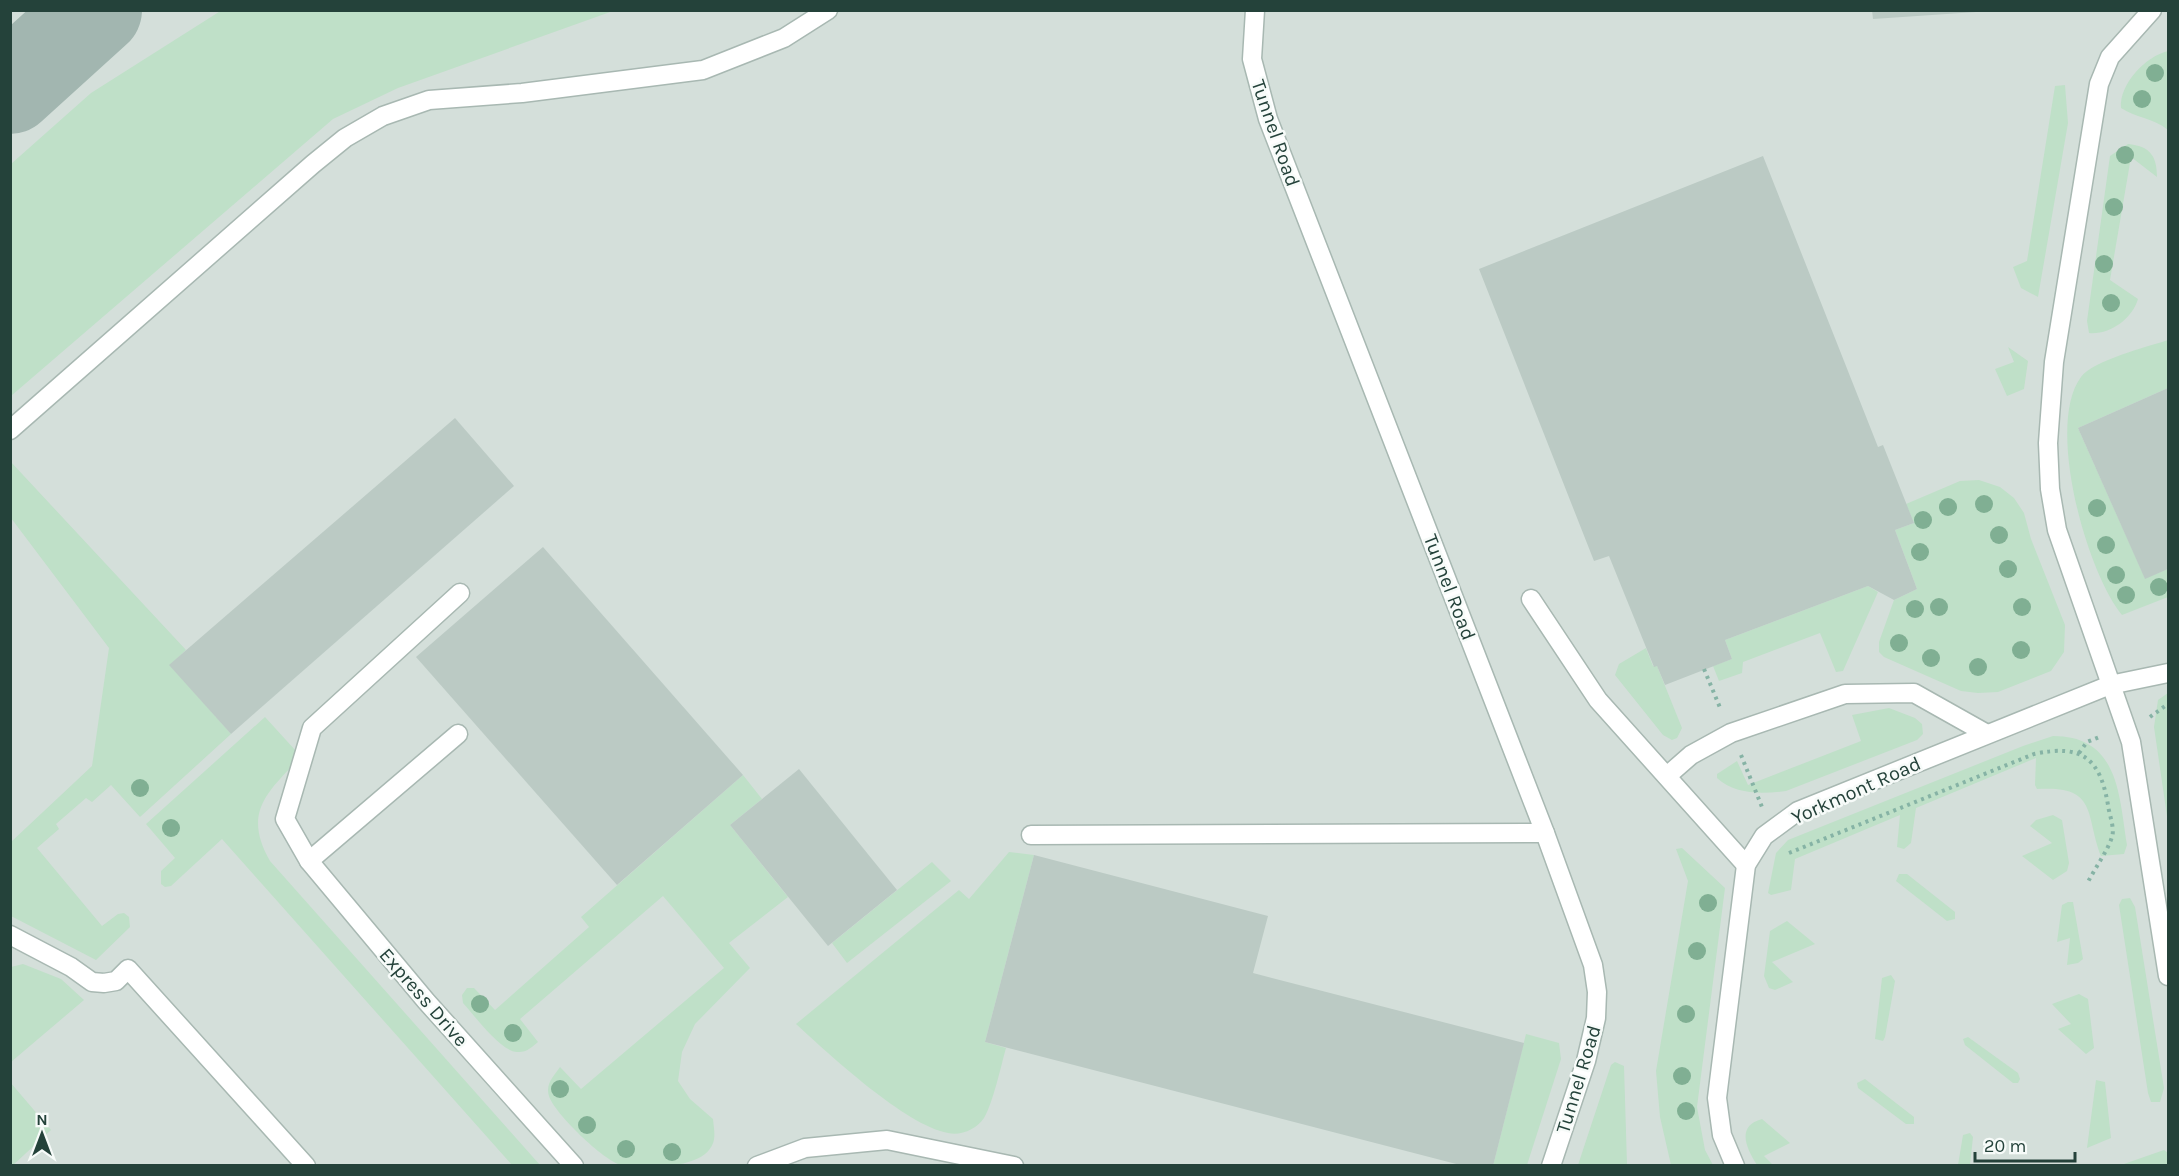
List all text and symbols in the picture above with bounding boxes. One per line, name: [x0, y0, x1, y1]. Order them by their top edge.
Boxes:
street label: Tunnel Road: [1246, 77, 1305, 190]
street label: Tunnel Road: [1419, 531, 1480, 643]
street label: Yorkmont Road: [1788, 752, 1924, 829]
street label: Express Drive: [375, 943, 473, 1051]
street label: Tunnel Road: [1551, 1022, 1606, 1136]
north arrow: [12, 1104, 72, 1164]
text: N: [36, 1110, 48, 1129]
scale bar: [1975, 1125, 2076, 1163]
text: 20 m: [1984, 1135, 2026, 1157]

